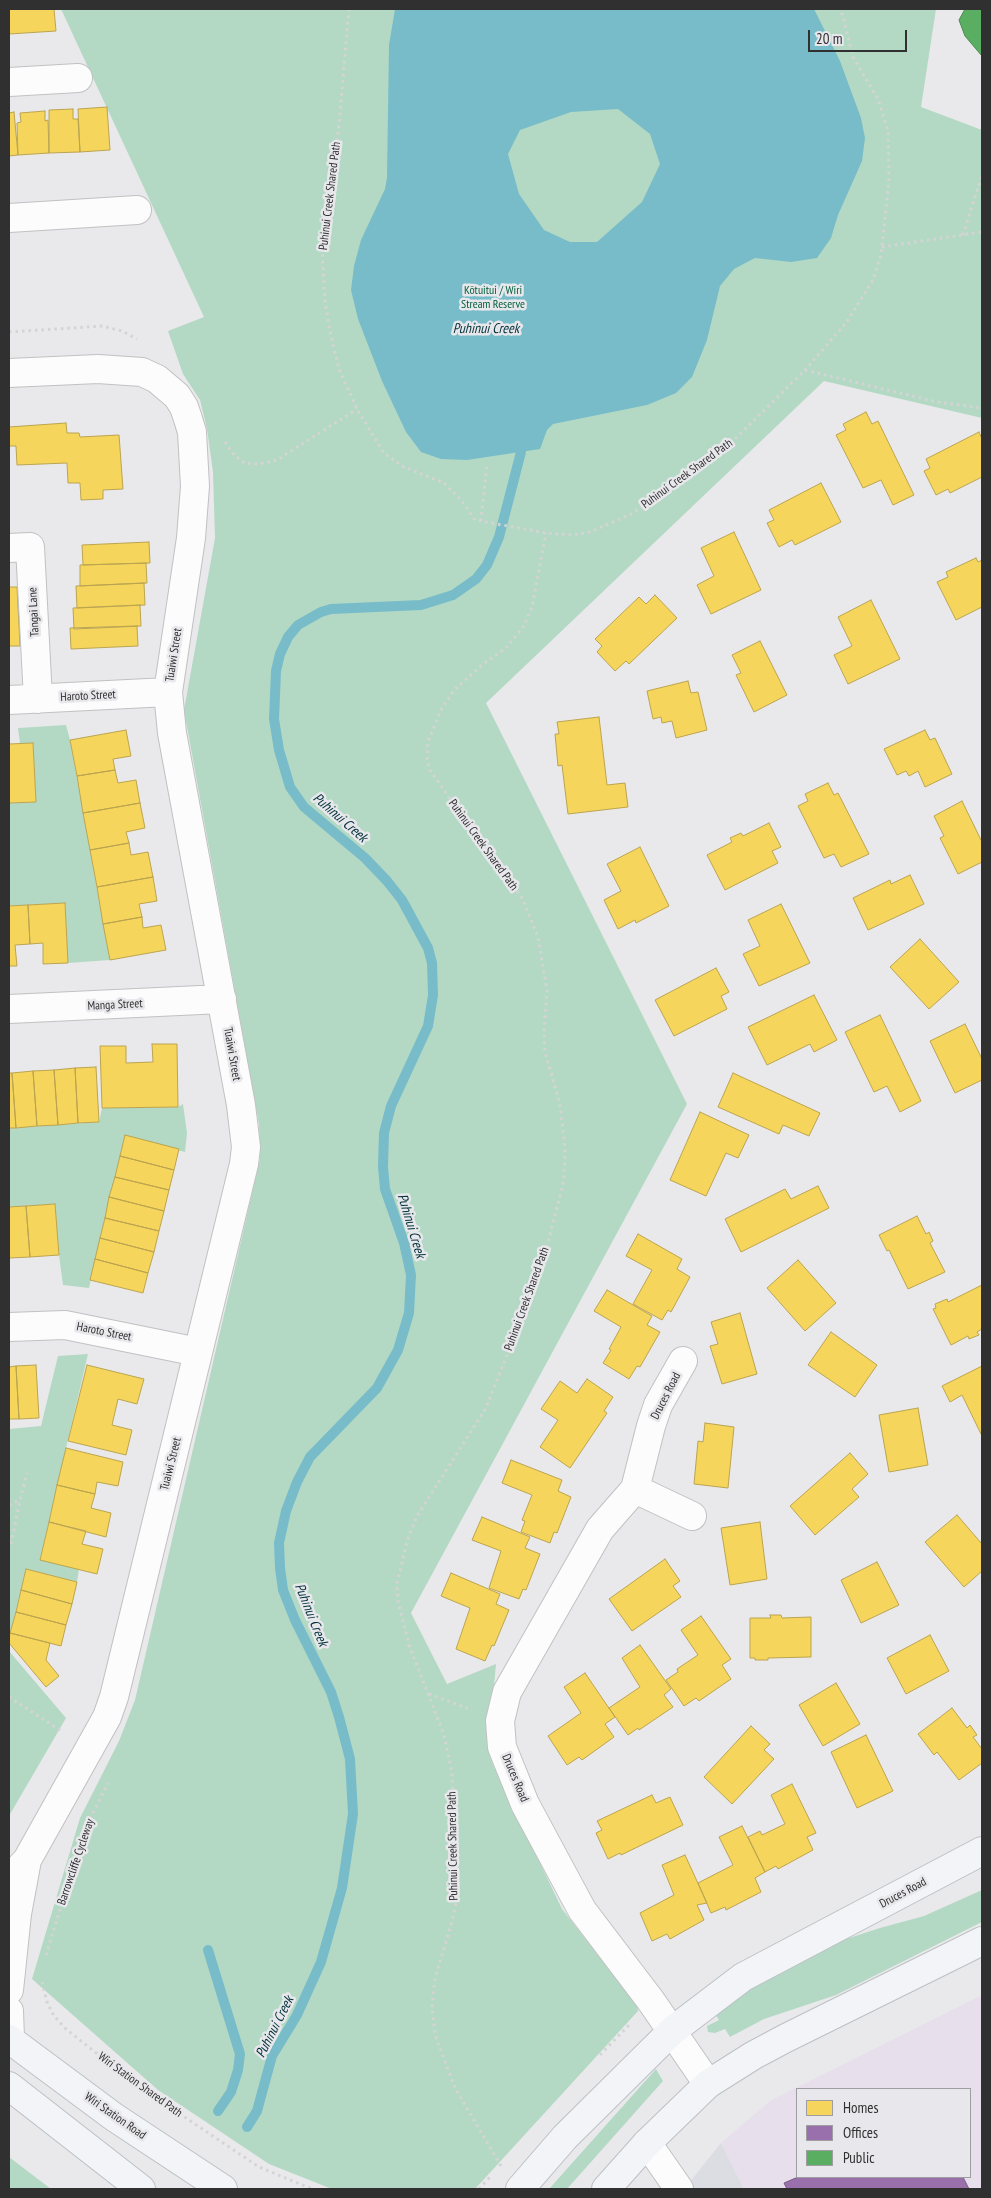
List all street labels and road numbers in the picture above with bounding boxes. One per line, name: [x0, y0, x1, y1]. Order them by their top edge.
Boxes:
street label: Puhinui Creek Shared Path: [316, 141, 344, 251]
street label: Puhinui Creek Shared Path: [639, 436, 735, 512]
street label: Tangai Lane: [26, 587, 42, 637]
street label: Tuaiwi Street: [163, 627, 185, 683]
street label: Haroto Street: [60, 687, 116, 705]
street label: Puhinui Creek Shared Path: [445, 797, 521, 893]
street label: Manga Street: [87, 996, 143, 1014]
street label: Tuaiwi Street: [220, 1026, 244, 1082]
street label: Puhinui Creek Shared Path: [502, 1245, 552, 1353]
street label: Haroto Street: [75, 1320, 133, 1344]
street label: Druces Road: [648, 1370, 684, 1422]
street label: Tuaiwi Street: [157, 1436, 185, 1492]
street label: Druces Road: [498, 1752, 532, 1804]
street label: Puhinui Creek Shared Path: [445, 1791, 461, 1901]
street label: Barrowcliffe Cycleway: [55, 1817, 97, 1907]
street label: Druces Road: [877, 1875, 929, 1911]
street label: Wiri Station Shared Path: [95, 2050, 185, 2120]
street label: Wiri Station Road: [81, 2090, 149, 2142]

